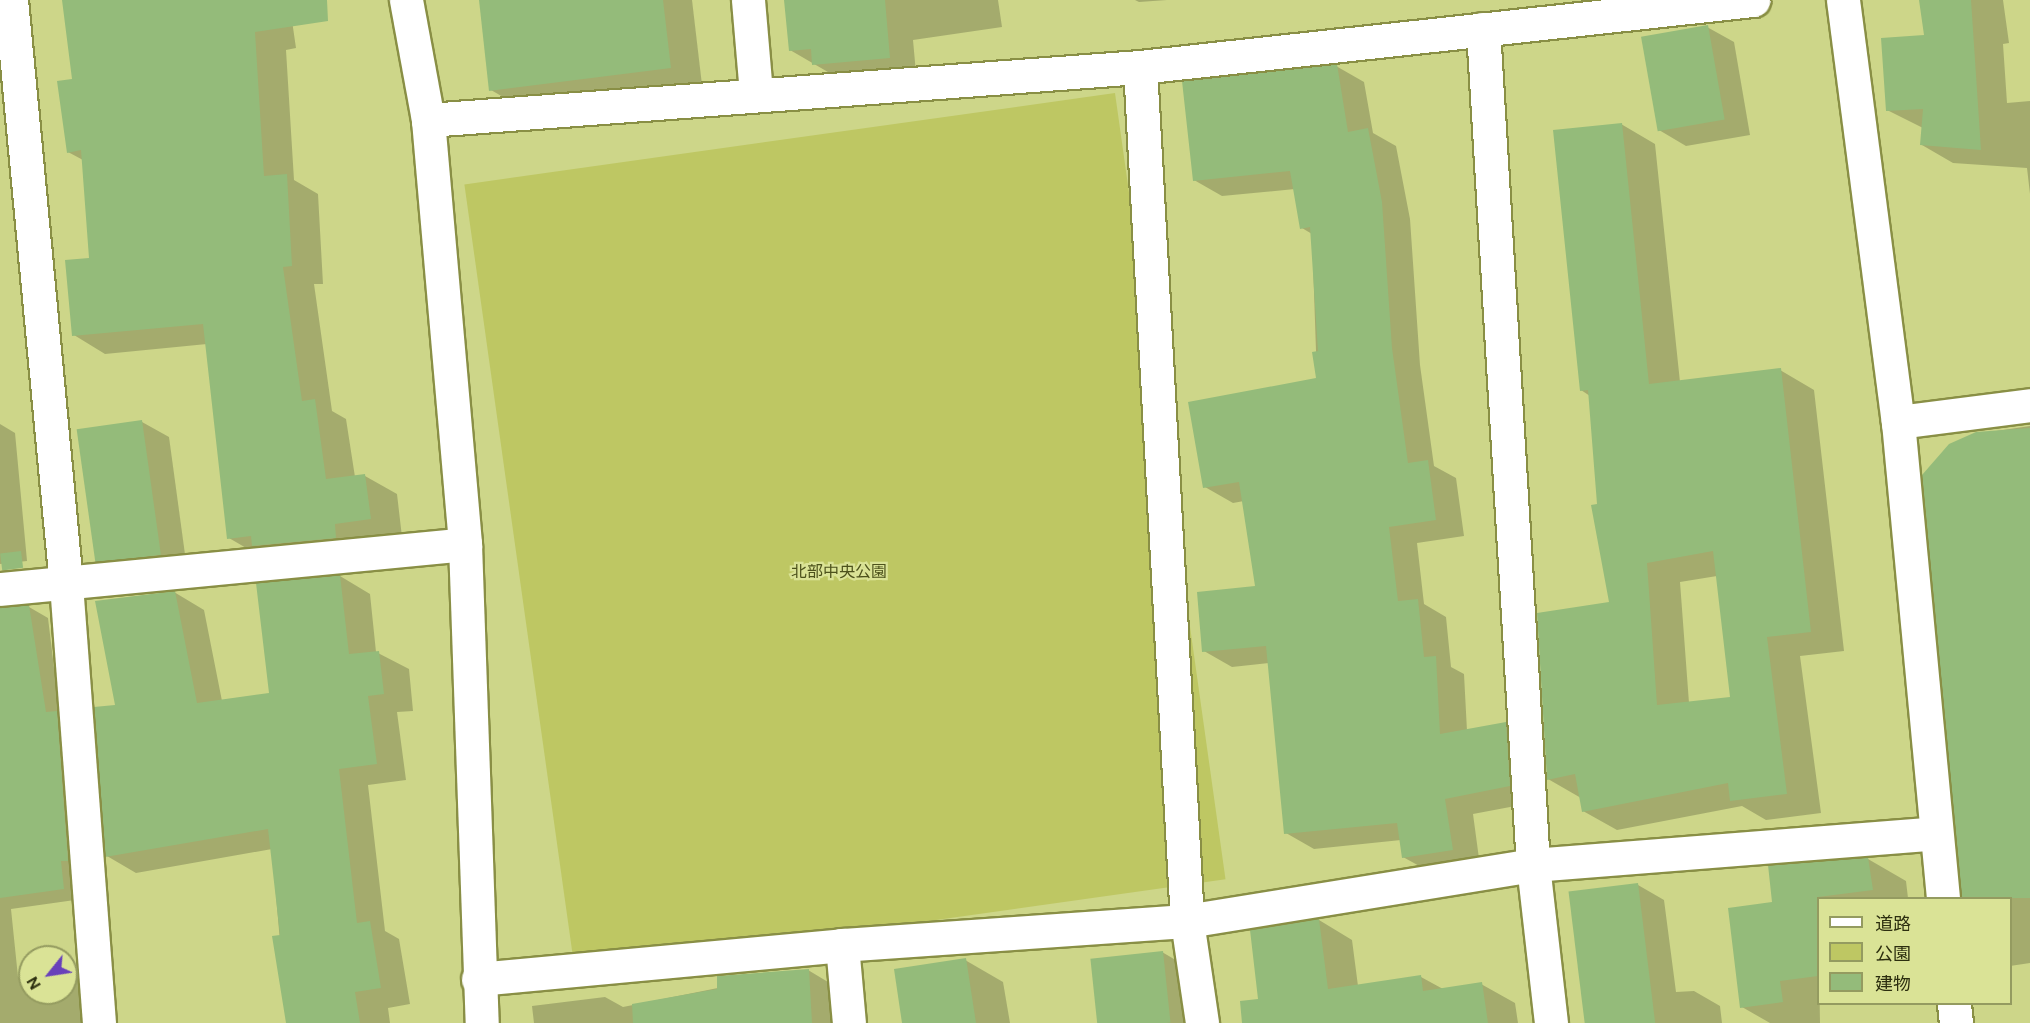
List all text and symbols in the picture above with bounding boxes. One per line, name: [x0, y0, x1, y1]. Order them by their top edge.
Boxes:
park label: 北部中央公園: [791, 562, 887, 582]
legend: [1817, 897, 2012, 1005]
text: 道路: [1875, 912, 1911, 936]
text: 公園: [1875, 942, 1911, 966]
north arrow: [18, 945, 78, 1005]
text: 建物: [1875, 972, 1911, 996]
text: N: [22, 973, 46, 994]

